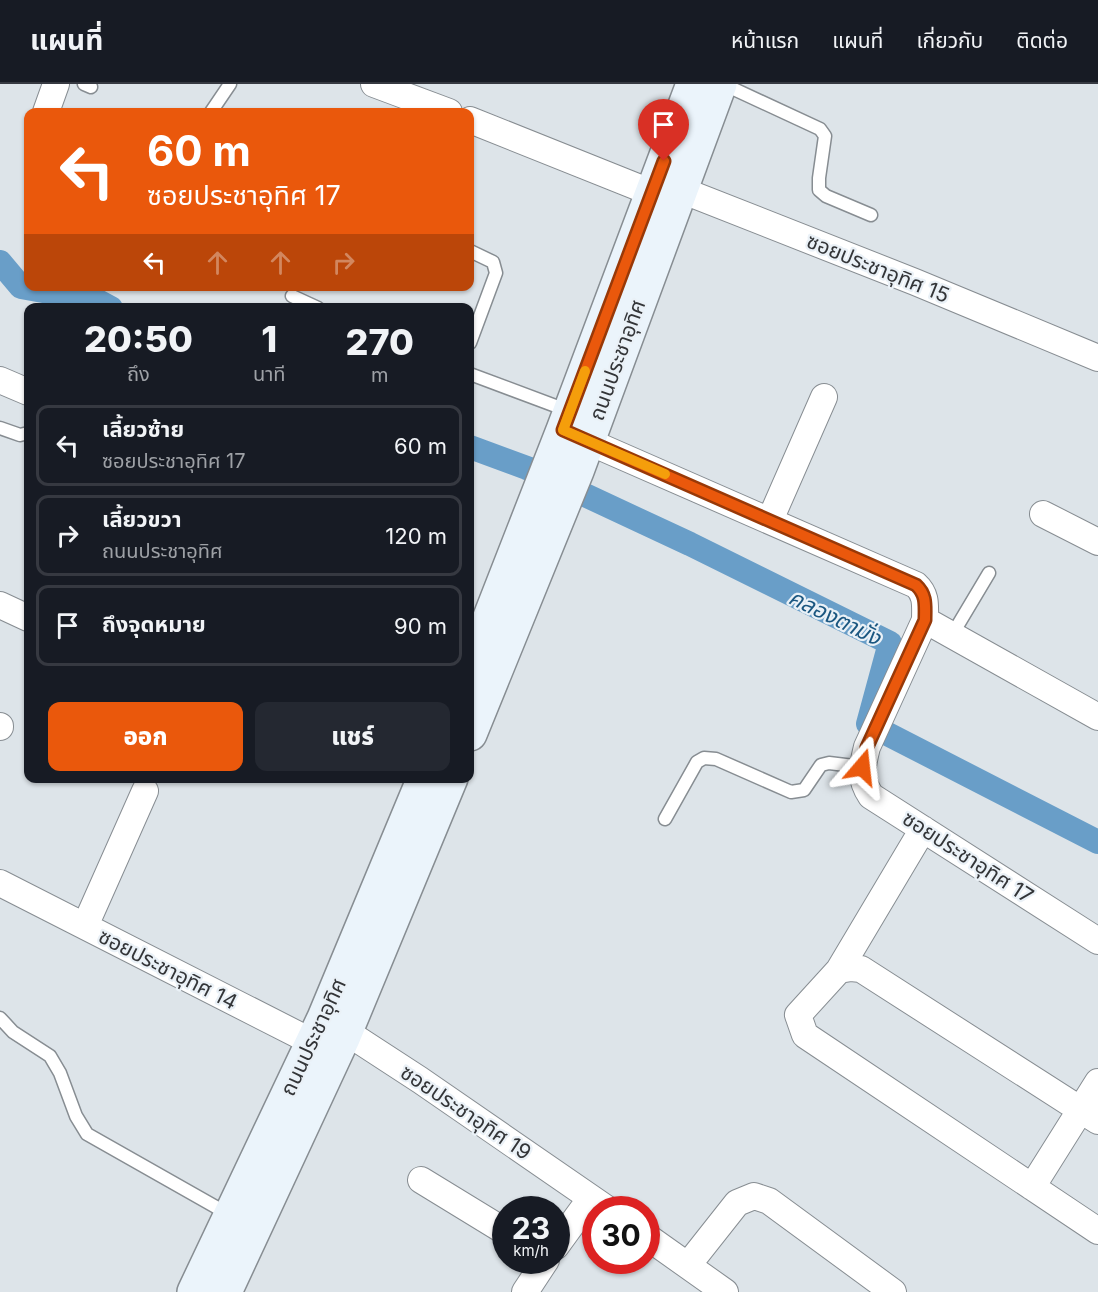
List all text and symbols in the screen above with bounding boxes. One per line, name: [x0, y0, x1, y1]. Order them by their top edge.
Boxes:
text: แผนที่: [30, 23, 103, 57]
text: หน้าแรก: [731, 28, 799, 53]
text: แผนที่: [832, 28, 883, 53]
text: เกี่ยวกับ: [916, 28, 983, 53]
text: ติดต่อ: [1016, 28, 1068, 53]
pin: [638, 99, 689, 161]
icon: arrive: [647, 108, 680, 141]
text: 60 m: [147, 125, 251, 176]
icon: left: [48, 132, 126, 210]
text: ซอยประชาอุทิศ 17: [147, 179, 341, 212]
street label: ซอยประชาอุทิศ 15: [803, 228, 953, 309]
icon: left: [138, 246, 171, 279]
icon: ahead: [201, 246, 234, 279]
icon: ahead: [264, 246, 297, 279]
icon: right: [327, 246, 360, 279]
street label: ถนนประชาอุทิศ: [584, 296, 651, 424]
text: 20:50: [84, 317, 193, 361]
text: 1: [261, 317, 277, 361]
text: 270: [346, 320, 414, 364]
text: ถึง: [127, 362, 150, 386]
text: นาที: [253, 362, 286, 386]
text: m: [371, 363, 389, 387]
text: เลี้ยวซ้าย: [102, 416, 184, 442]
icon: left: [51, 429, 84, 462]
text: 60 m: [394, 433, 447, 459]
text: ซอยประชาอุทิศ 17: [102, 449, 246, 473]
text: เลี้ยวขวา: [102, 506, 182, 532]
icon: right: [51, 519, 84, 552]
text: 120 m: [385, 523, 447, 549]
text: ถนนประชาอุทิศ: [102, 539, 223, 563]
water label: คลองตามั่ง: [785, 583, 886, 651]
icon: arrive: [51, 609, 84, 642]
text: ถึงจุดหมาย: [102, 611, 206, 637]
text: 90 m: [394, 613, 447, 639]
button: ออก: [48, 702, 243, 771]
button: แชร์: [255, 702, 450, 771]
position arrow: [830, 735, 894, 799]
street label: ซอยประชาอุทิศ 17: [897, 805, 1038, 909]
street label: ซอยประชาอุทิศ 14: [94, 923, 242, 1016]
street label: ถนนประชาอุทิศ: [275, 974, 352, 1100]
street label: ซอยประชาอุทิศ 19: [396, 1059, 536, 1166]
speed limit sign: 30: [582, 1196, 660, 1274]
text: 23: [512, 1210, 550, 1246]
text: km/h: [513, 1241, 549, 1260]

